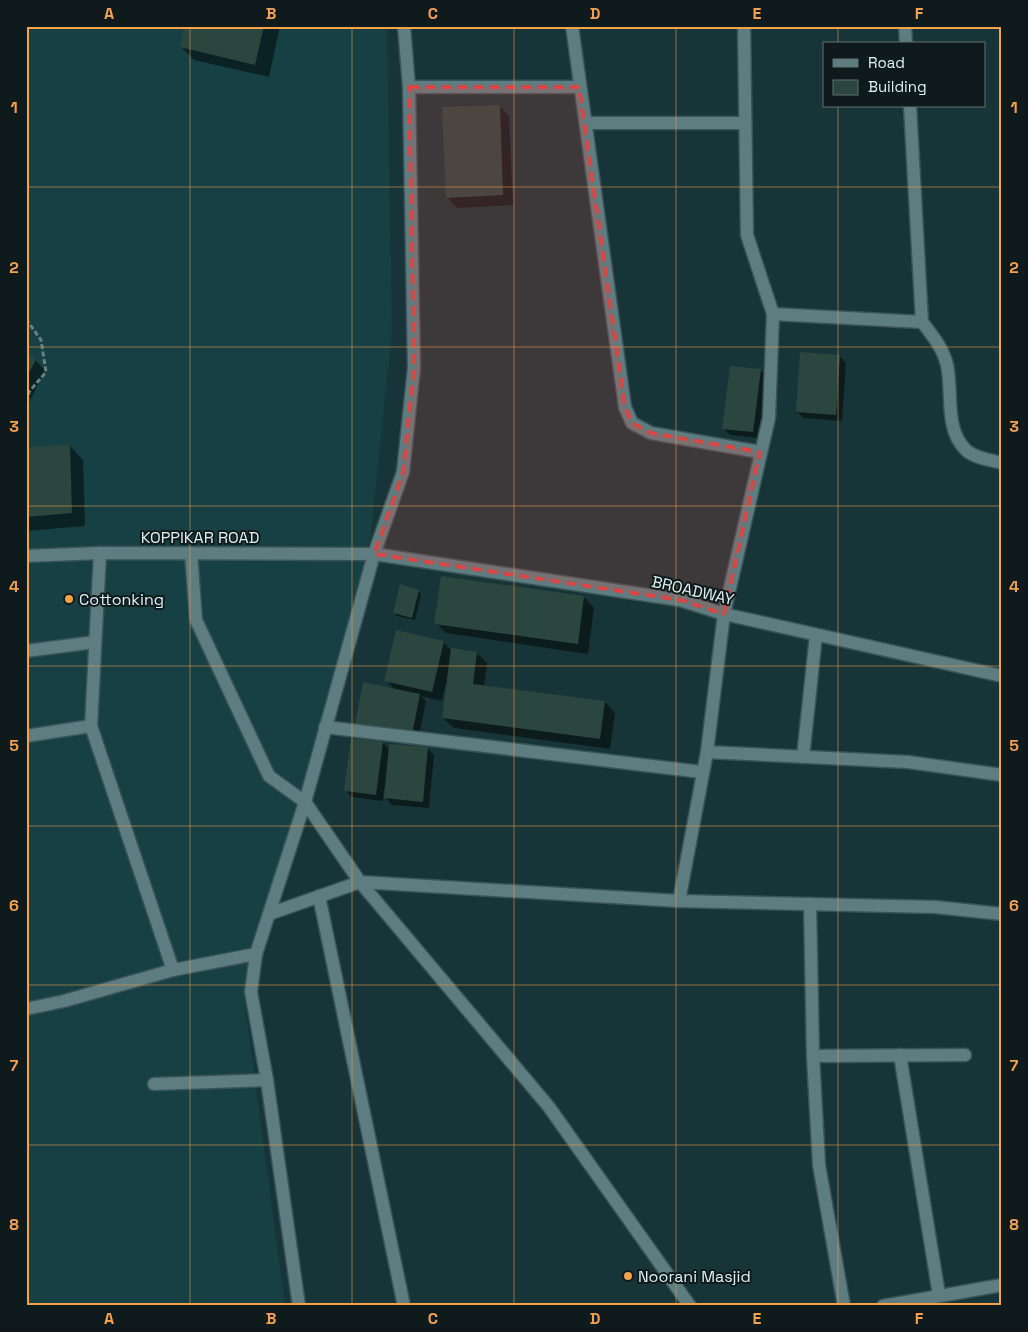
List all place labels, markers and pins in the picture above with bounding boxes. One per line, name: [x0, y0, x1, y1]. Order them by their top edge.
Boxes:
place label: Cottonking: [79, 589, 164, 610]
marker: Cottonking: [63, 593, 75, 605]
place label: Noorani Masjid: [638, 1266, 751, 1287]
marker: Noorani Masjid: [622, 1270, 634, 1282]

